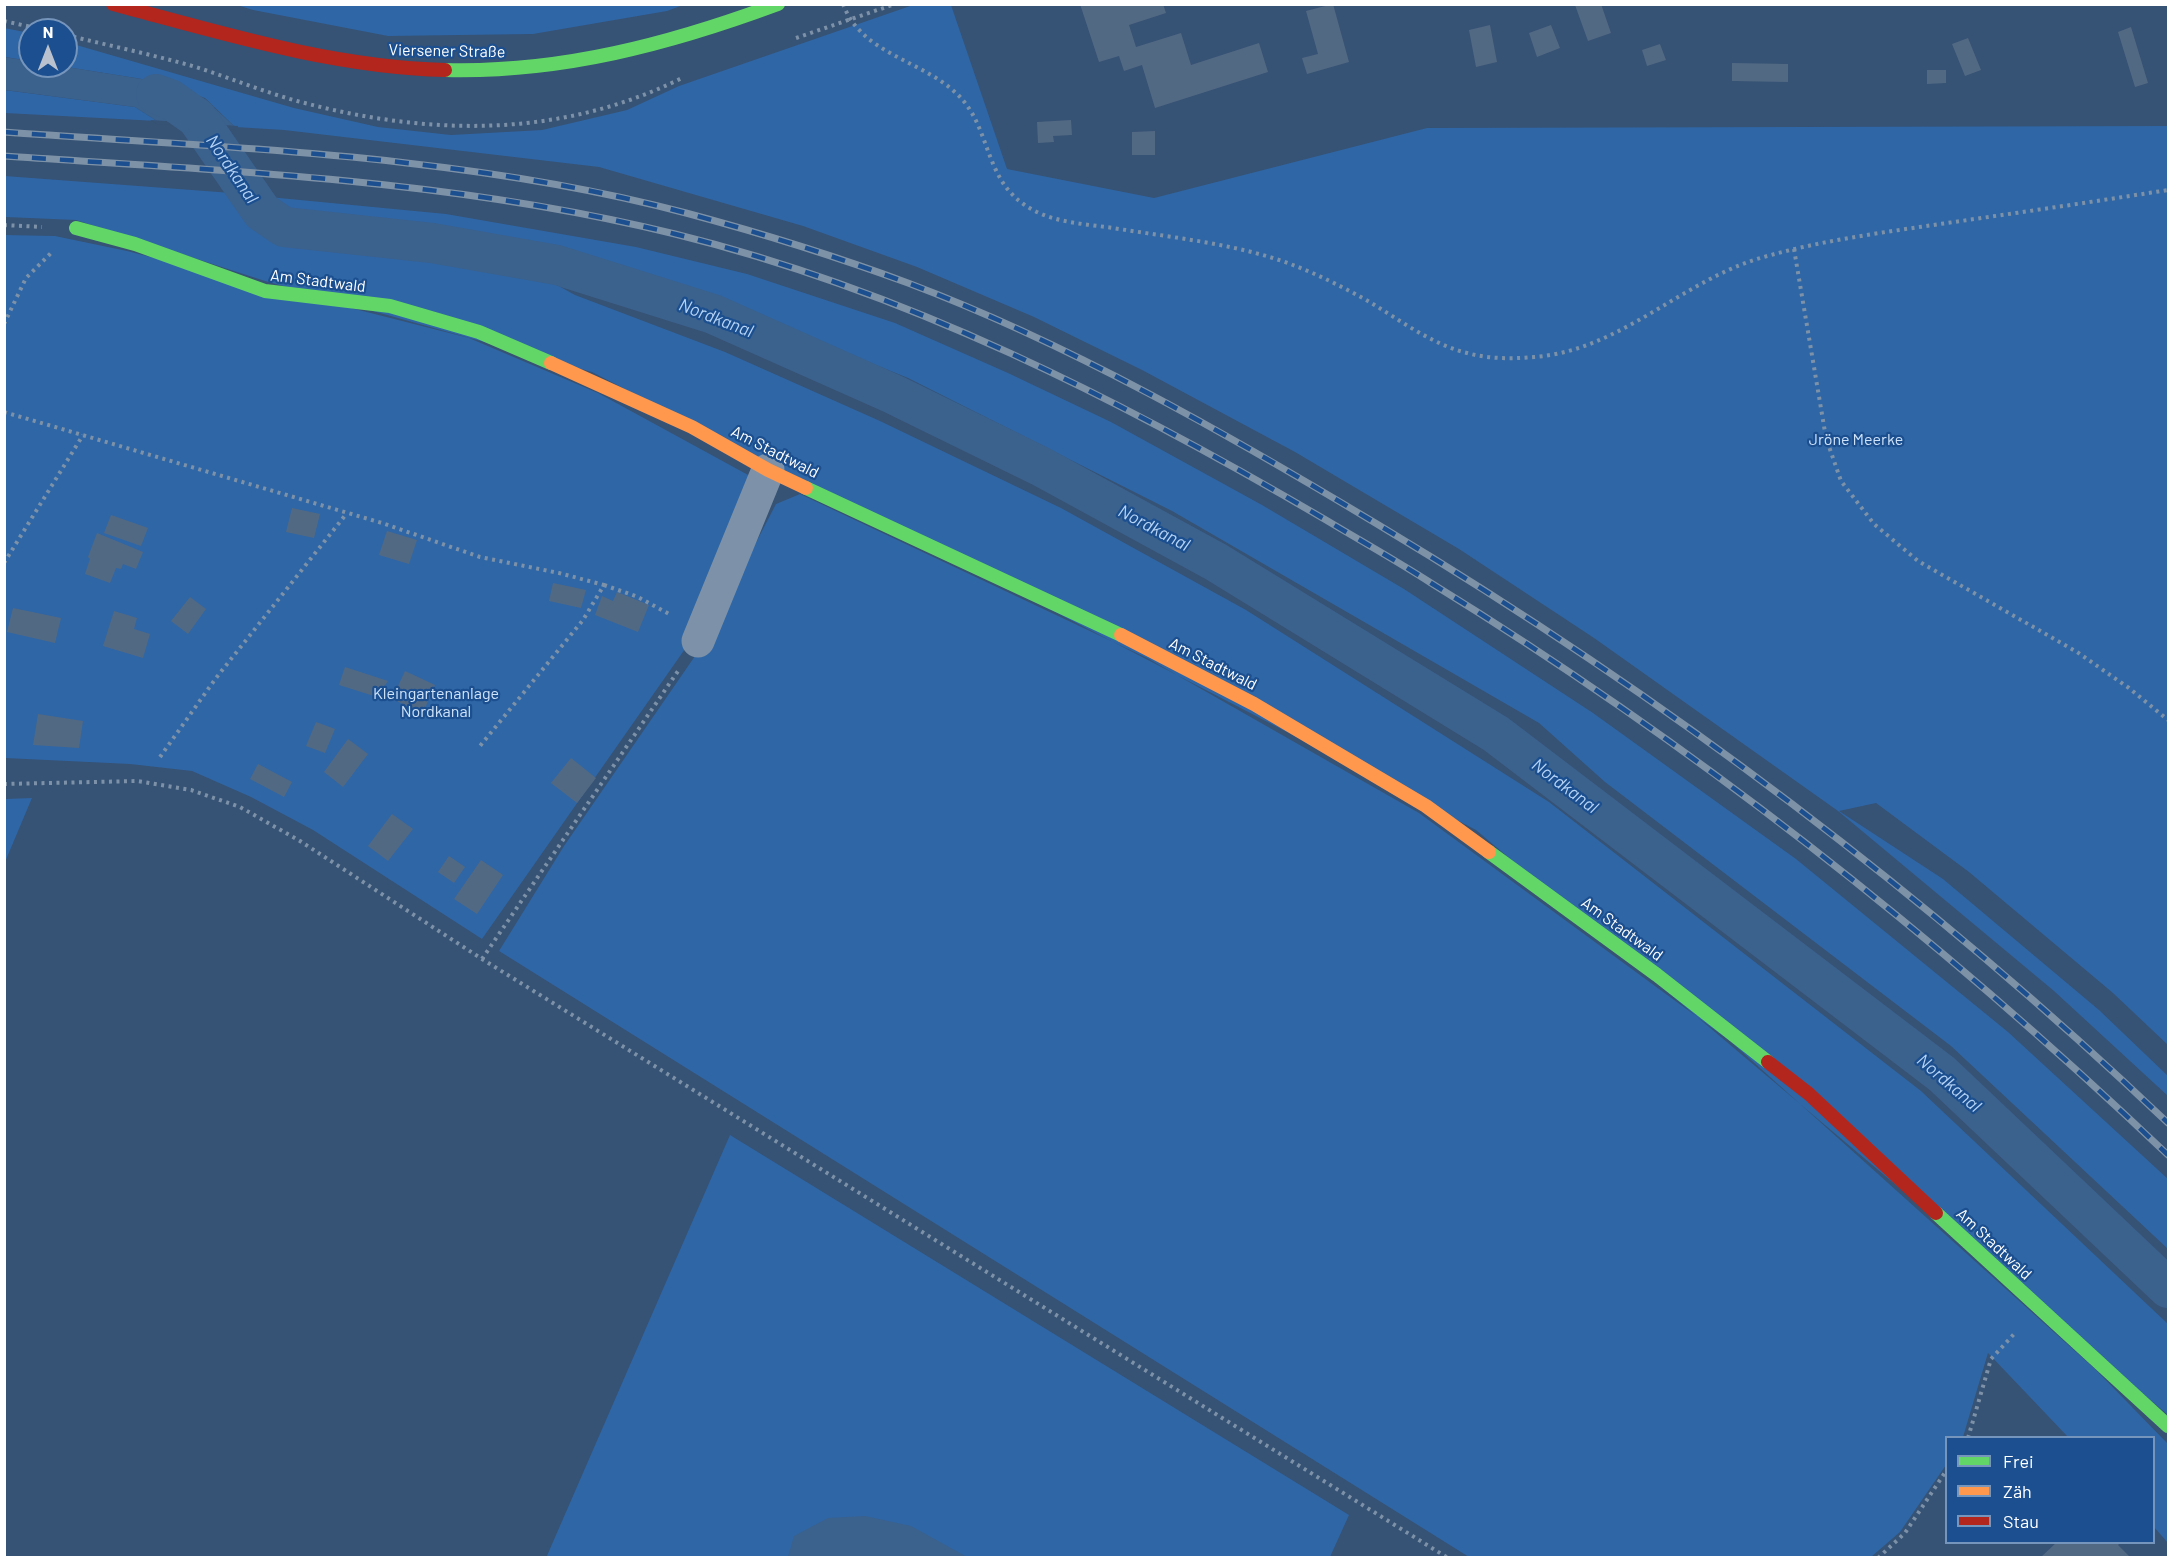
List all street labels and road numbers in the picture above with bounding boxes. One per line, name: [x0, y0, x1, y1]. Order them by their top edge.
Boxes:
street label: Viersener Straße: [389, 40, 505, 62]
street label: Am Stadtwald: [269, 266, 367, 296]
street label: Am Stadtwald: [728, 422, 822, 482]
street label: Am Stadtwald: [1166, 634, 1260, 694]
street label: Am Stadtwald: [1578, 893, 1666, 965]
street label: Am Stadtwald: [1952, 1204, 2036, 1284]

